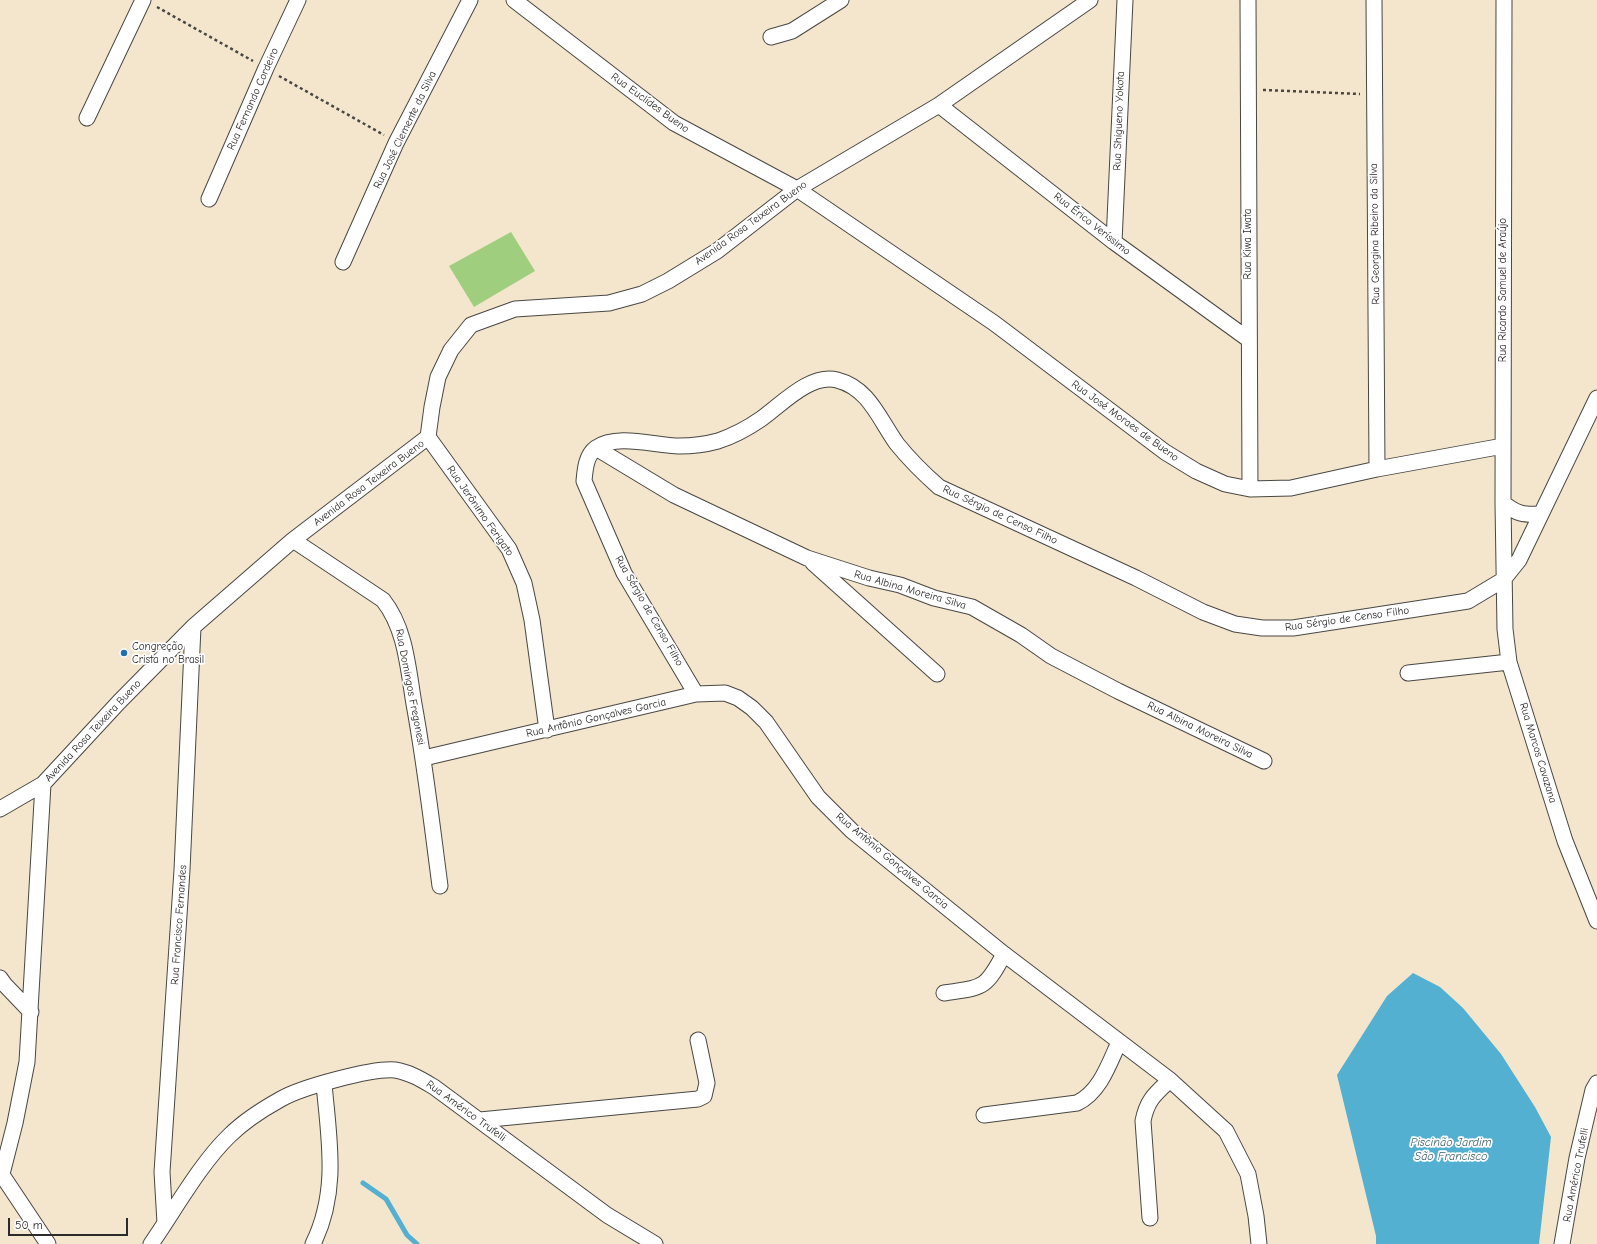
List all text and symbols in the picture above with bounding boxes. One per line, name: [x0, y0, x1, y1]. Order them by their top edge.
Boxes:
street label: Rua Fernando Cordeiro: [224, 46, 282, 152]
street label: Rua José Clemente da Silva: [371, 69, 439, 191]
street label: Rua Euclídes Bueno: [608, 70, 692, 136]
street label: Rua Shigueno Yokota: [1111, 71, 1127, 171]
street label: Rua Georgina Ribeiro da Silva: [1367, 163, 1383, 305]
street label: Avenida Rosa Teixeira Bueno: [692, 178, 810, 268]
street label: Rua Érico Veríssimo: [1051, 190, 1133, 258]
street label: Rua Kiwa Iwata: [1241, 209, 1255, 279]
street label: Rua Ricardo Samuel de Araújo: [1496, 218, 1510, 362]
street label: Rua José Moraes de Bueno: [1069, 378, 1181, 464]
street label: Avenida Rosa Teixeira Bueno: [311, 437, 427, 529]
street label: Rua Jerônimo Ferigato: [444, 463, 516, 559]
street label: Rua Sérgio de Censo Filho: [940, 483, 1060, 547]
street label: Rua Sérgio de Censo Filho: [612, 553, 686, 669]
street label: Rua Albina Moreira Silva: [852, 568, 968, 612]
street label: Rua Sérgio de Censo Filho: [1284, 604, 1410, 634]
street label: Rua Domingos Fregonesi: [392, 628, 428, 746]
place label: Congreção Crista no Brasil: [132, 640, 204, 666]
marker: Congreção Crista no Brasil: [119, 648, 129, 658]
street label: Avenida Rosa Teixeira Bueno: [42, 677, 144, 785]
street label: Rua Antônio Gonçalves Garcia: [525, 695, 667, 741]
street label: Rua Albina Moreira Silva: [1145, 699, 1255, 761]
street label: Rua Marcos Cavazana: [1516, 701, 1560, 805]
street label: Rua Antônio Gonçalves Garcia: [833, 810, 951, 912]
street label: Rua Francisco Fernandes: [168, 865, 190, 985]
street label: Rua Américo Trufelli: [423, 1078, 509, 1144]
street label: Rua Américo Trufelli: [1560, 1127, 1592, 1223]
water label: Piscinão Jardim São Francisco: [1410, 1136, 1492, 1164]
scale bar: [10, 1210, 130, 1236]
text: 50 m: [15, 1218, 43, 1232]

